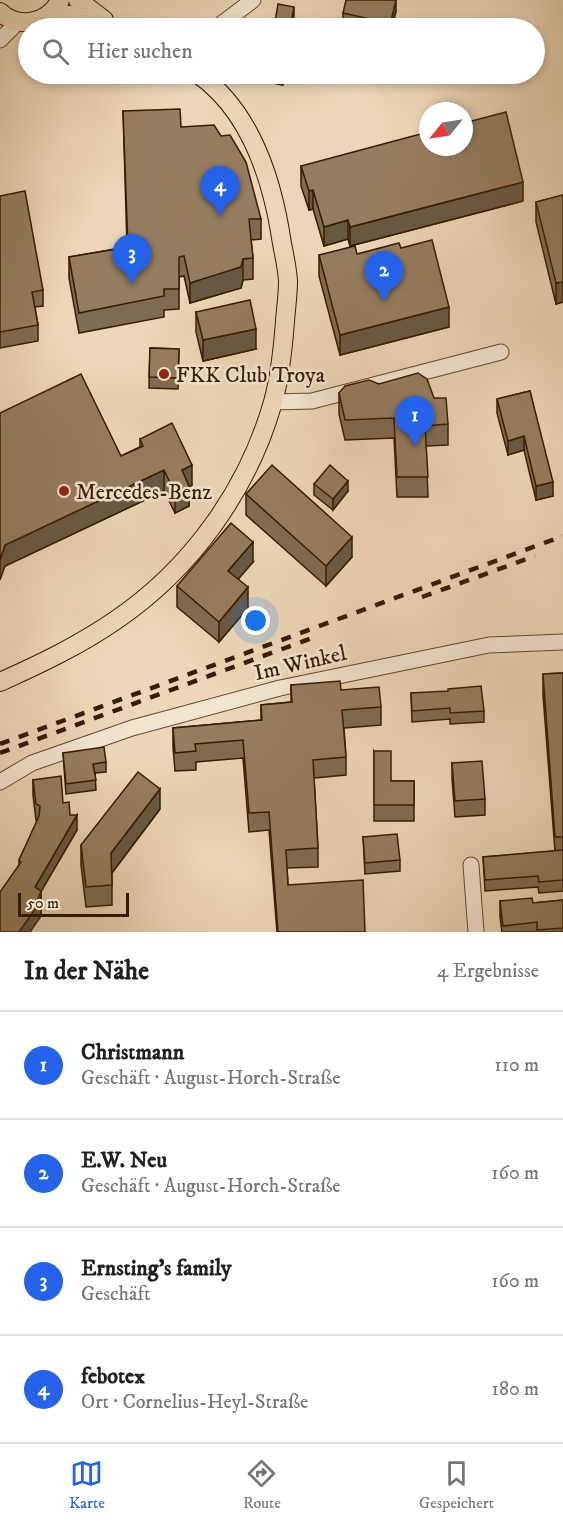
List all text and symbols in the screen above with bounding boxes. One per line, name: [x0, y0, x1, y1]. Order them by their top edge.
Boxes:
search box: [18, 18, 545, 84]
icon: search: [39, 35, 72, 68]
text: Hier suchen: [87, 38, 193, 65]
north arrow: [419, 102, 473, 156]
pin: 4: [200, 166, 240, 216]
pin: 3: [112, 234, 152, 284]
pin: 2: [364, 252, 404, 301]
place label: FKK Club Troya: [176, 362, 326, 389]
marker: FKK Club Troya: [157, 367, 171, 381]
pin: 1: [396, 396, 434, 446]
place label: Mercedes-Benz: [76, 479, 212, 506]
marker: Mercedes-Benz: [57, 484, 71, 498]
your location: [241, 606, 270, 635]
street label: Im Winkel: [251, 640, 350, 687]
scale bar: [18, 890, 129, 918]
text: 50 m: [27, 893, 59, 913]
text: In der Nähe: [24, 955, 149, 988]
text: 4 Ergebnisse: [437, 959, 539, 984]
text: Christmann: [81, 1039, 184, 1066]
text: 1: [40, 1053, 47, 1078]
text: 110 m: [494, 1053, 539, 1078]
text: Geschäft · August-Horch-Straße: [81, 1066, 341, 1091]
text: E.W. Neu: [81, 1147, 167, 1174]
text: 2: [39, 1161, 48, 1186]
text: 160 m: [491, 1161, 539, 1186]
text: Geschäft · August-Horch-Straße: [81, 1174, 341, 1199]
text: Ernsting's family: [81, 1255, 232, 1282]
text: 3: [40, 1269, 47, 1294]
text: 160 m: [491, 1269, 539, 1294]
text: Geschäft: [81, 1282, 150, 1307]
text: febotex: [81, 1363, 145, 1390]
text: 4: [38, 1377, 49, 1402]
text: 180 m: [492, 1377, 539, 1402]
text: Ort · Cornelius-Heyl-Straße: [81, 1390, 308, 1415]
tab: Karte: [69, 1457, 105, 1513]
tab: Route: [243, 1457, 281, 1513]
tab: Gespeichert: [419, 1457, 494, 1513]

